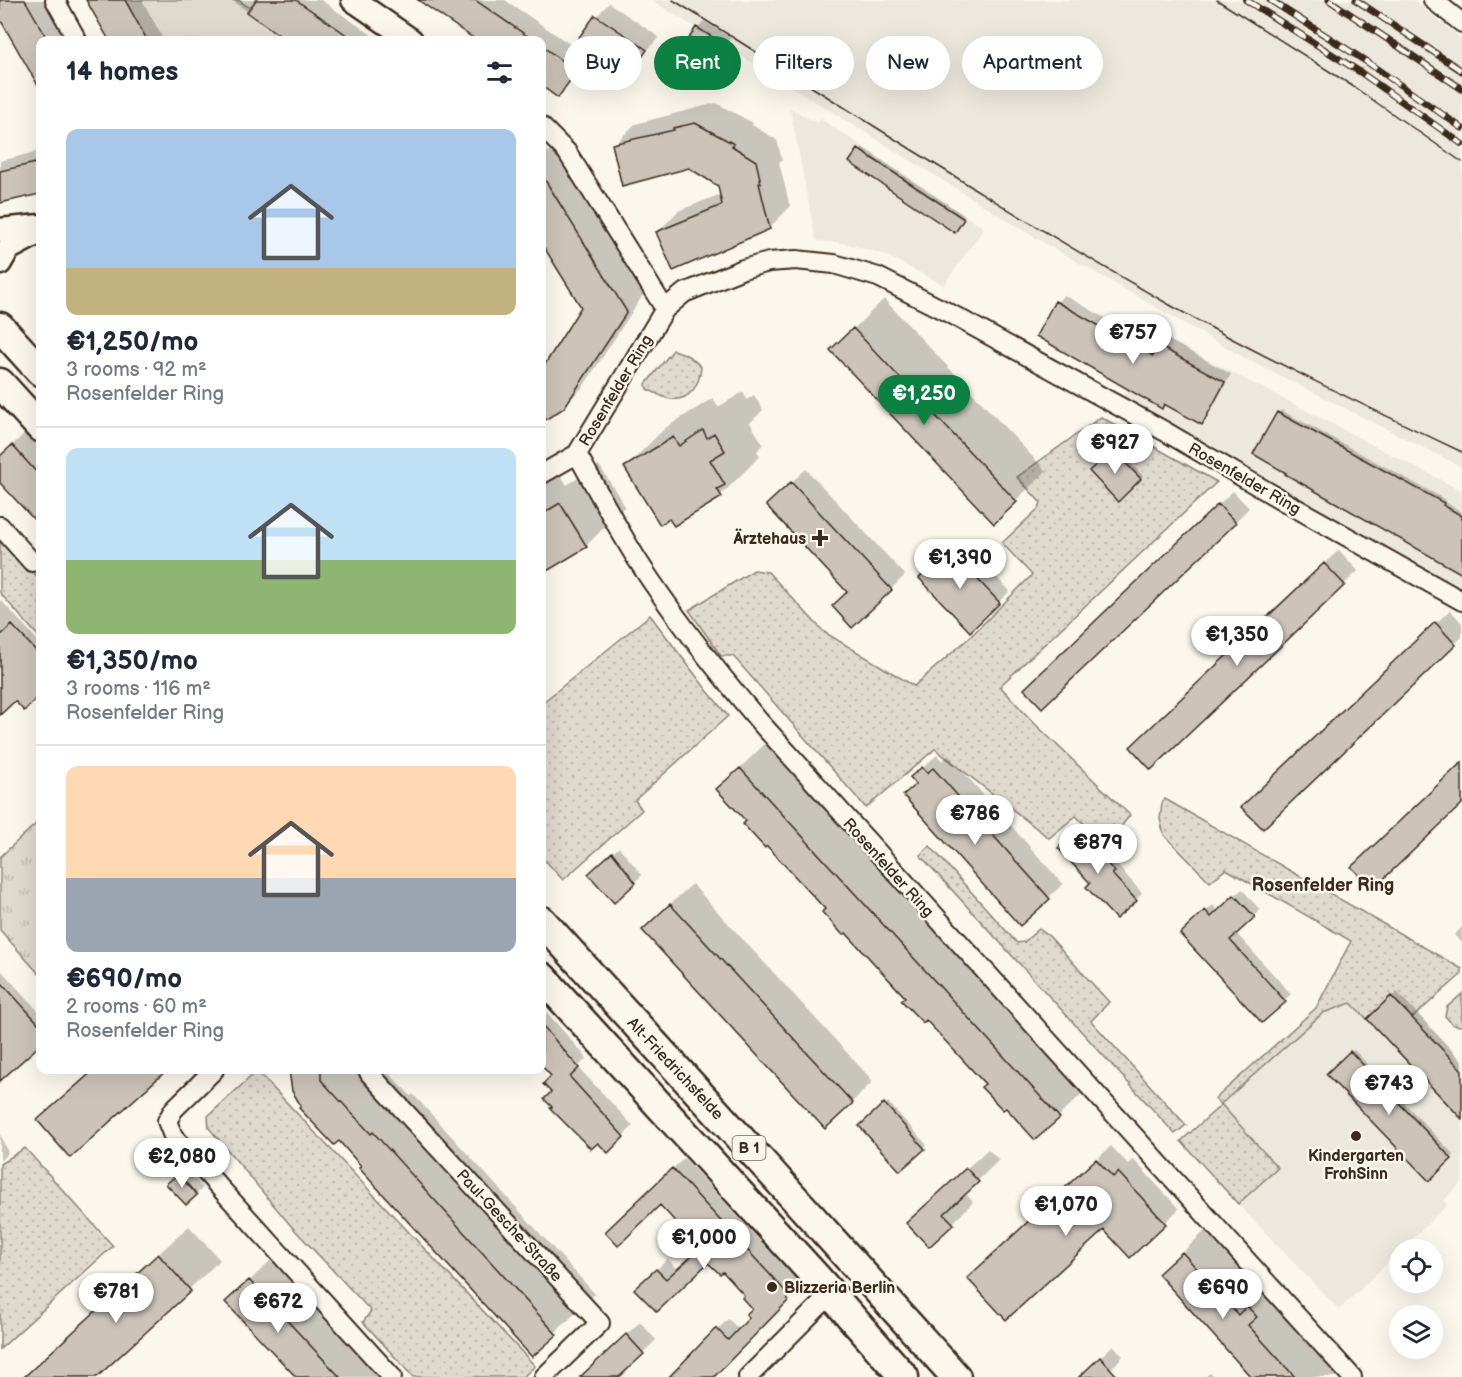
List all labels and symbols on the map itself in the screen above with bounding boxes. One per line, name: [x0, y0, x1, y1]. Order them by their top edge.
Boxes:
pin: €757: [1097, 314, 1169, 365]
street label: Rosenfelder Ring: [576, 332, 657, 450]
pin: €1,250: [875, 375, 973, 426]
pin: €927: [1079, 424, 1151, 475]
street label: Rosenfelder Ring: [1185, 439, 1304, 519]
place label: Ärztehaus: [732, 528, 806, 549]
marker: Ärztehaus: [811, 529, 829, 547]
pin: €1,390: [911, 539, 1009, 590]
pin: €1,350: [1188, 616, 1286, 667]
pin: €786: [939, 795, 1011, 846]
street label: Rosenfelder Ring: [839, 815, 937, 921]
pin: €879: [1062, 824, 1134, 875]
district label: Rosenfelder Ring: [1252, 875, 1394, 896]
street label: Alt-Friedrichsfelde: [623, 1014, 727, 1124]
pin: €743: [1353, 1065, 1425, 1116]
marker: Kindergarten FrohSinn: [1349, 1129, 1363, 1143]
road number: B 1: [732, 1136, 766, 1160]
pin: €2,080: [133, 1138, 231, 1189]
place label: Kindergarten FrohSinn: [1308, 1147, 1404, 1184]
street label: Paul-Gesche-Straße: [452, 1166, 566, 1286]
pin: €1,070: [1017, 1186, 1115, 1237]
pin: €1,000: [655, 1219, 753, 1270]
pin: €690: [1187, 1269, 1259, 1320]
pin: €781: [80, 1273, 152, 1324]
place label: Blizzeria Berlin: [784, 1279, 895, 1298]
marker: Blizzeria Berlin: [765, 1280, 779, 1294]
pin: €672: [242, 1283, 314, 1334]

